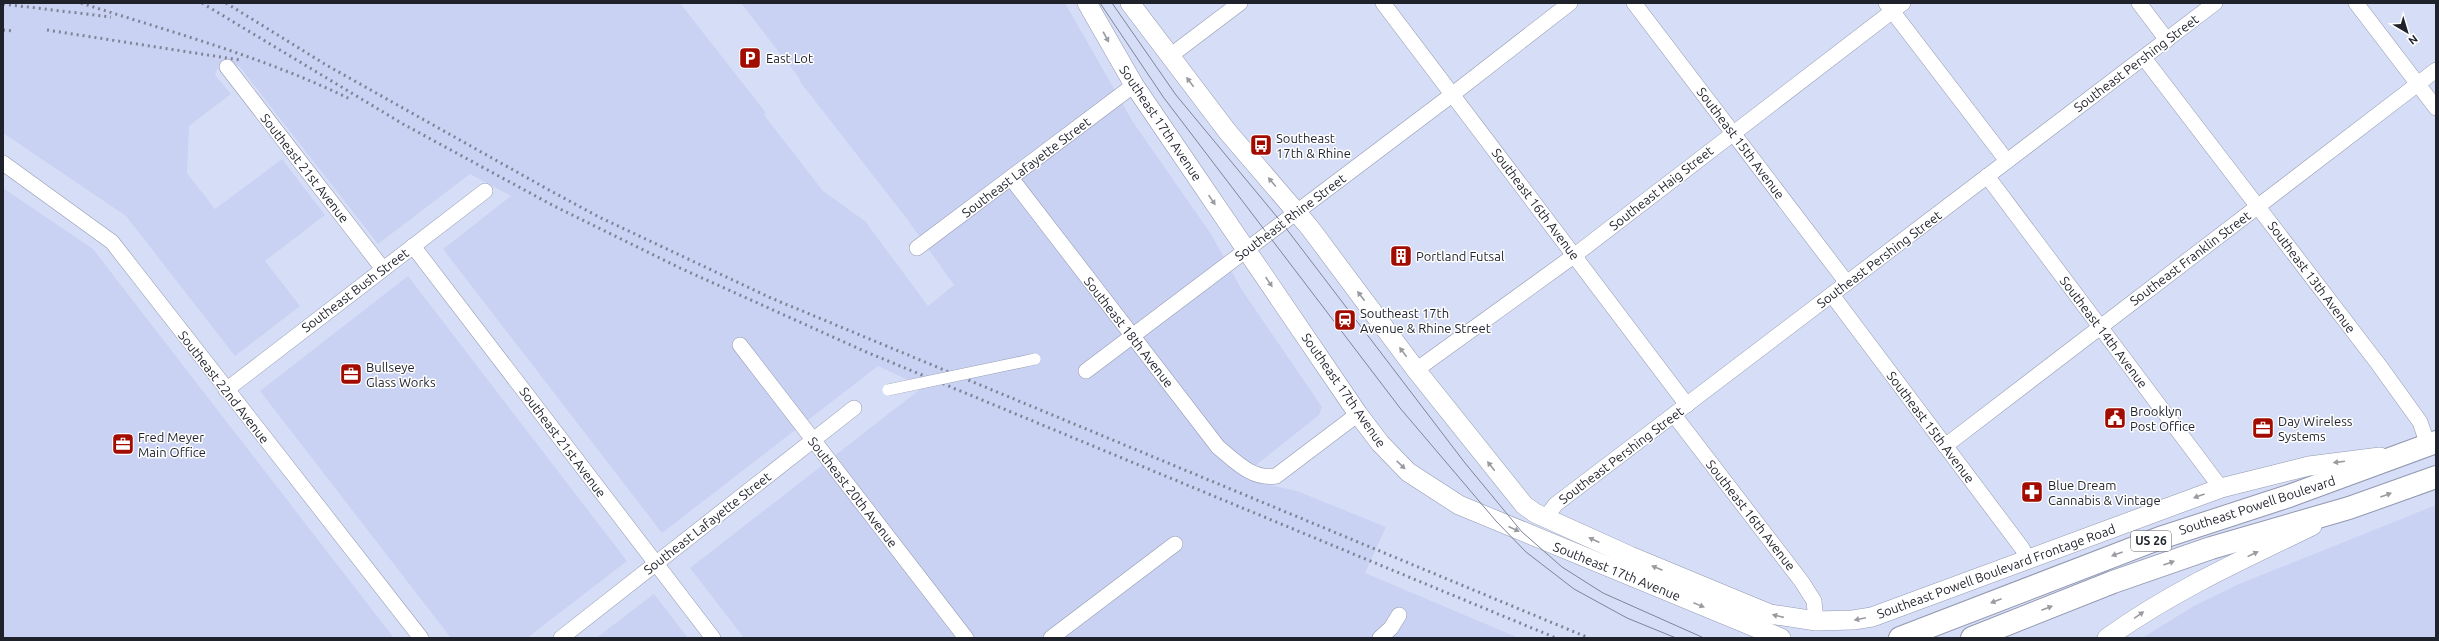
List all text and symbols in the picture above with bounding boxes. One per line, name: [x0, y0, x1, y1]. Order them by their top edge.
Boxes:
street label: Southeast Pershing Street: [2071, 12, 2201, 114]
north arrow: [2387, 12, 2427, 52]
one-way arrow: [1102, 31, 1109, 43]
text: N: [2406, 33, 2420, 47]
parking icon: East Lot: [737, 45, 763, 71]
place label: East Lot: [766, 51, 813, 65]
street label: Southeast 17th Avenue: [1117, 63, 1205, 183]
one-way arrow: [1185, 76, 1194, 87]
street label: Southeast 15th Avenue: [1695, 85, 1787, 201]
street label: Southeast 21st Avenue: [258, 111, 352, 225]
street label: Southeast Lafayette Street: [959, 114, 1093, 220]
place label: Southeast 17th & Rhine: [1276, 131, 1351, 160]
bus stop icon: Southeast 17th & Rhine: [1248, 132, 1274, 158]
street label: Southeast Haig Street: [1606, 143, 1716, 233]
street label: Southeast 16th Avenue: [1490, 146, 1582, 262]
street label: Southeast Rhine Street: [1232, 171, 1348, 263]
one-way arrow: [1267, 177, 1276, 188]
one-way arrow: [1208, 194, 1216, 205]
street label: Southeast Pershing Street: [1814, 208, 1944, 310]
street label: Southeast Franklin Street: [2127, 208, 2253, 308]
street label: Southeast 13th Avenue: [2266, 219, 2358, 335]
building icon: Portland Futsal: [1388, 243, 1414, 269]
street label: Southeast Bush Street: [299, 245, 411, 335]
place label: Portland Futsal: [1416, 249, 1505, 263]
street label: Southeast 18th Avenue: [1082, 274, 1176, 390]
street label: Southeast 14th Avenue: [2058, 274, 2150, 390]
one-way arrow: [1265, 277, 1273, 288]
one-way arrow: [1357, 291, 1365, 301]
place label: Southeast 17th Avenue & Rhine Street: [1360, 306, 1491, 335]
station icon: Southeast 17th Avenue & Rhine Street: [1332, 307, 1358, 333]
street label: Southeast 22nd Avenue: [176, 328, 272, 446]
street label: Southeast 17th Avenue: [1299, 330, 1389, 450]
one-way arrow: [1399, 347, 1407, 358]
place label: Bullseye Glass Works: [366, 360, 436, 389]
office icon: Bullseye Glass Works: [338, 361, 364, 387]
street label: Southeast 15th Avenue: [1885, 369, 1977, 485]
street label: Southeast 21st Avenue: [517, 384, 609, 500]
street label: Southeast Pershing Street: [1556, 404, 1686, 506]
place label: Brooklyn Post Office: [2130, 404, 2195, 433]
public building icon: Brooklyn Post Office: [2102, 405, 2128, 431]
place label: Day Wireless Systems: [2278, 414, 2353, 443]
office icon: Day Wireless Systems: [2250, 415, 2276, 441]
place label: Fred Meyer Main Office: [138, 430, 206, 459]
office icon: Fred Meyer Main Office: [110, 431, 136, 457]
street label: Southeast 20th Avenue: [806, 434, 900, 550]
street label: Southeast 16th Avenue: [1704, 457, 1798, 573]
one-way arrow: [2333, 459, 2345, 465]
one-way arrow: [1396, 460, 1406, 470]
one-way arrow: [1487, 460, 1495, 471]
street label: Southeast Lafayette Street: [641, 469, 773, 577]
street label: Southeast Powell Boulevard: [2177, 473, 2337, 537]
place label: Blue Dream Cannabis & Vintage: [2048, 478, 2161, 507]
pharmacy icon: Blue Dream Cannabis & Vintage: [2019, 479, 2045, 505]
one-way arrow: [2380, 491, 2392, 497]
one-way arrow: [2193, 494, 2205, 500]
street label: Southeast Powell Boulevard Frontage Road: [1875, 521, 2117, 621]
one-way arrow: [1508, 526, 1519, 532]
road number: US 26: [2131, 531, 2171, 551]
one-way arrow: [1589, 537, 1600, 543]
street label: Southeast 17th Avenue: [1551, 539, 1683, 603]
one-way arrow: [2111, 551, 2123, 557]
one-way arrow: [2248, 551, 2259, 557]
one-way arrow: [2163, 559, 2175, 565]
one-way arrow: [1651, 564, 1663, 571]
one-way arrow: [1989, 598, 2001, 604]
one-way arrow: [1693, 602, 1705, 608]
one-way arrow: [2041, 605, 2053, 611]
one-way arrow: [2134, 611, 2144, 619]
one-way arrow: [1771, 612, 1784, 618]
one-way arrow: [1854, 616, 1866, 622]

